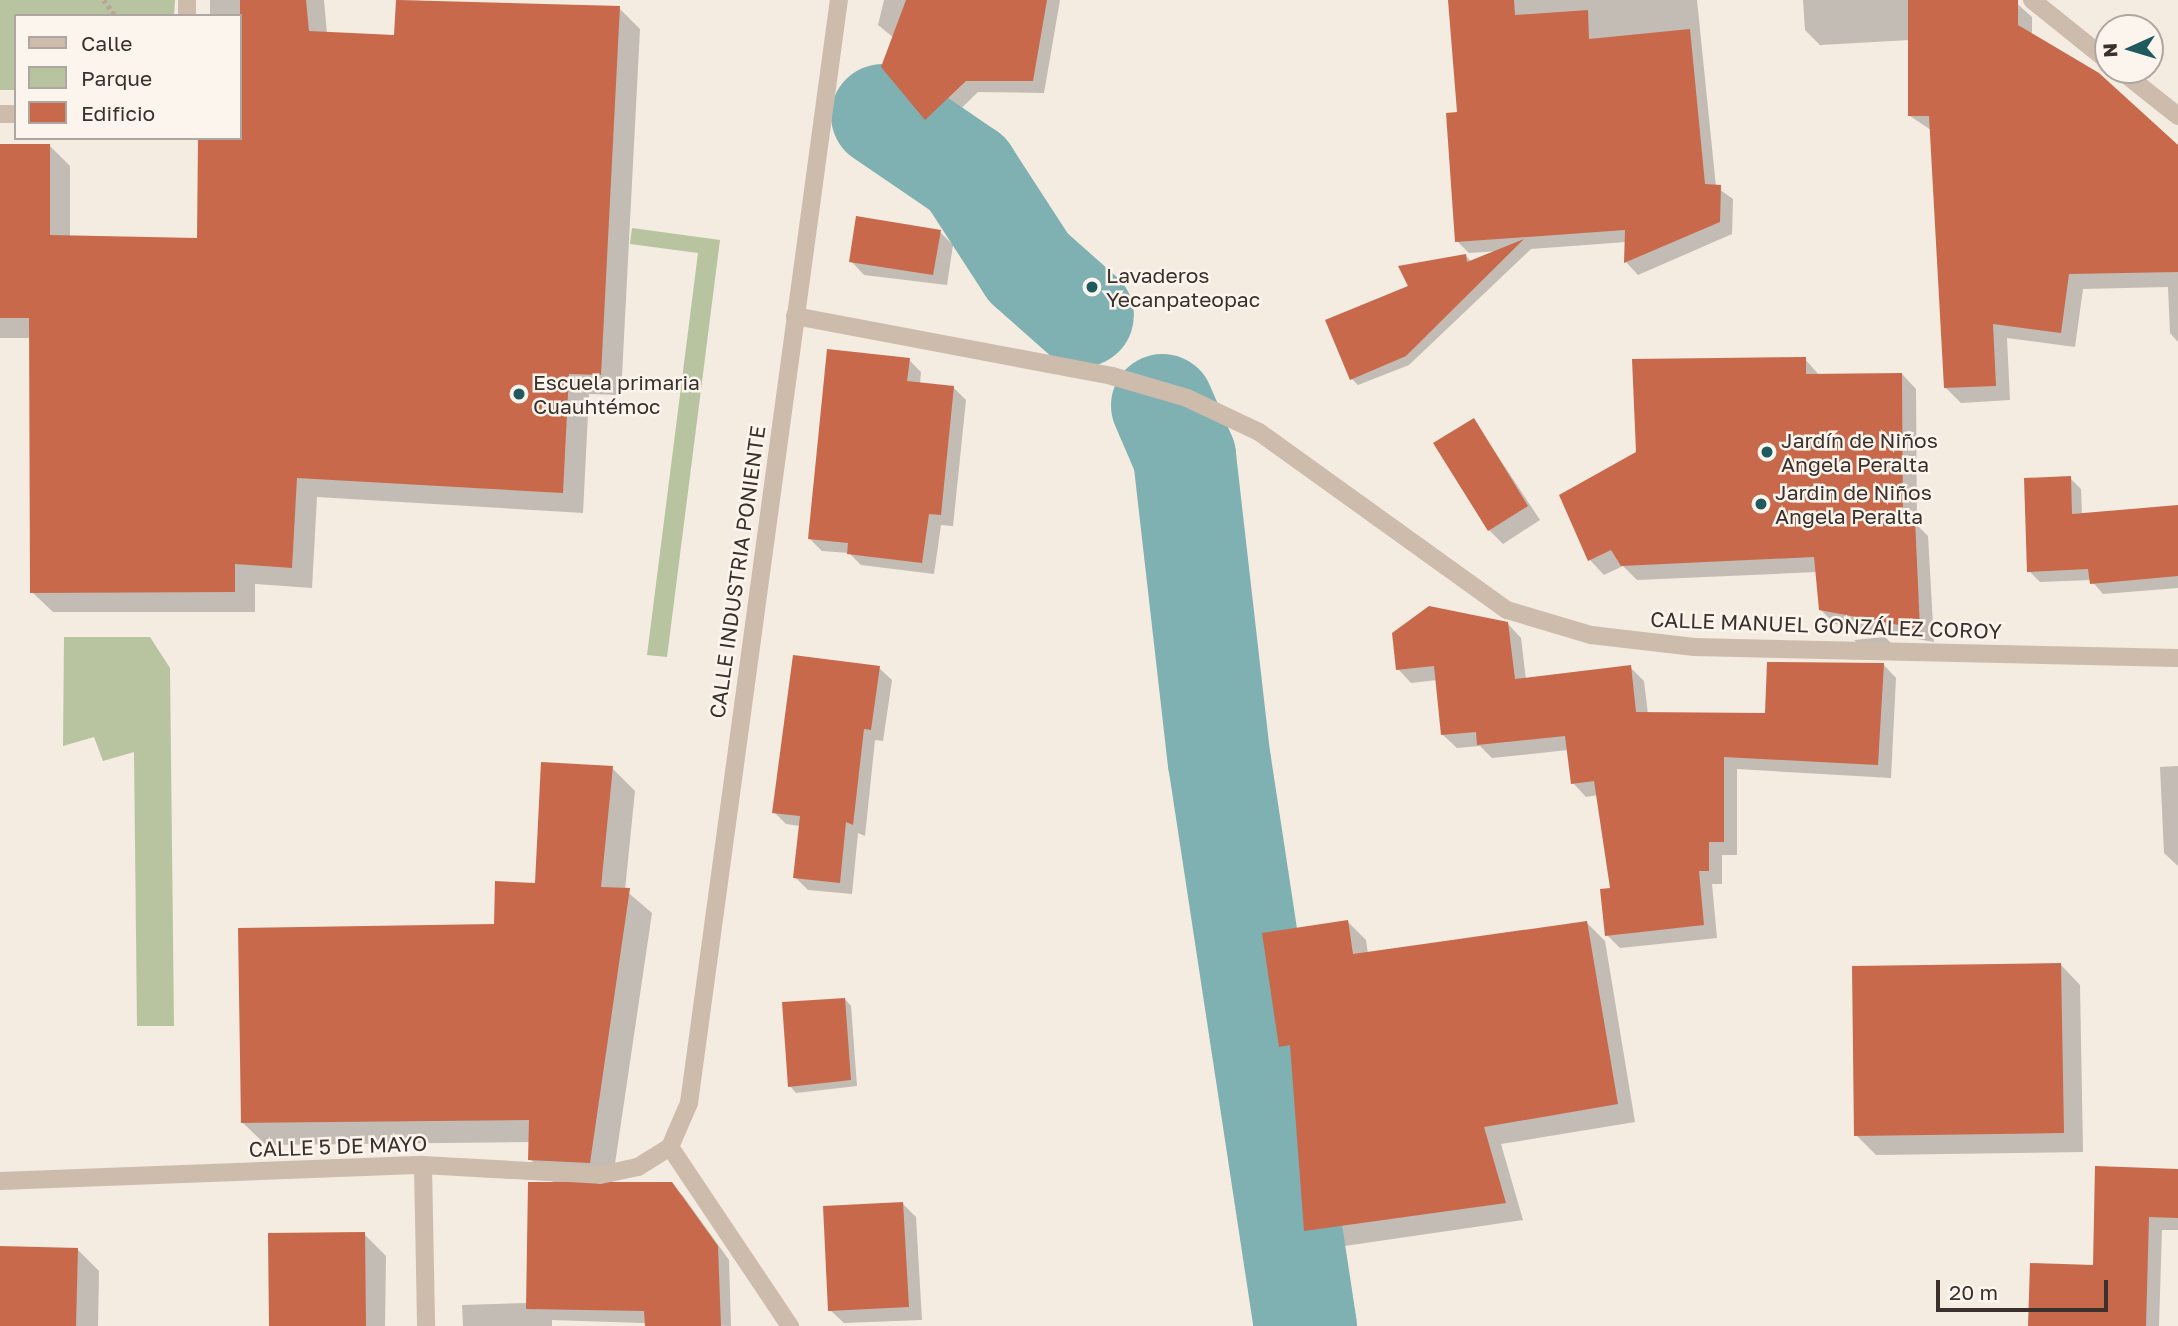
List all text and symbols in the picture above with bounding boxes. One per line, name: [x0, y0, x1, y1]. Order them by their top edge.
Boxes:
legend: [14, 14, 242, 140]
north arrow: [2094, 14, 2164, 84]
text: Calle: [81, 30, 133, 56]
text: N: [2098, 42, 2122, 58]
text: Parque: [81, 65, 152, 91]
text: Edificio: [81, 100, 155, 126]
place label: Lavaderos Yecanpateopac: [1106, 262, 1260, 312]
marker: Lavaderos Yecanpateopac: [1084, 279, 1100, 295]
place label: Escuela primaria Cuauhtémoc: [533, 369, 700, 419]
marker: Escuela primaria Cuauhtémoc: [511, 386, 527, 402]
street label: CALLE INDUSTRIA PONIENTE: [704, 424, 770, 720]
place label: Jardín de Niños Angela Peralta: [1781, 427, 1938, 477]
marker: Jardín de Niños Angela Peralta: [1759, 444, 1775, 460]
place label: Jardin de Niños Angela Peralta: [1775, 479, 1932, 529]
marker: Jardin de Niños Angela Peralta: [1753, 496, 1769, 512]
street label: CALLE MANUEL GONZÁLEZ COROY: [1650, 606, 2002, 644]
street label: CALLE 5 DE MAYO: [248, 1130, 428, 1162]
scale bar: [1940, 1266, 2112, 1310]
text: 20 m: [1949, 1279, 1998, 1305]

